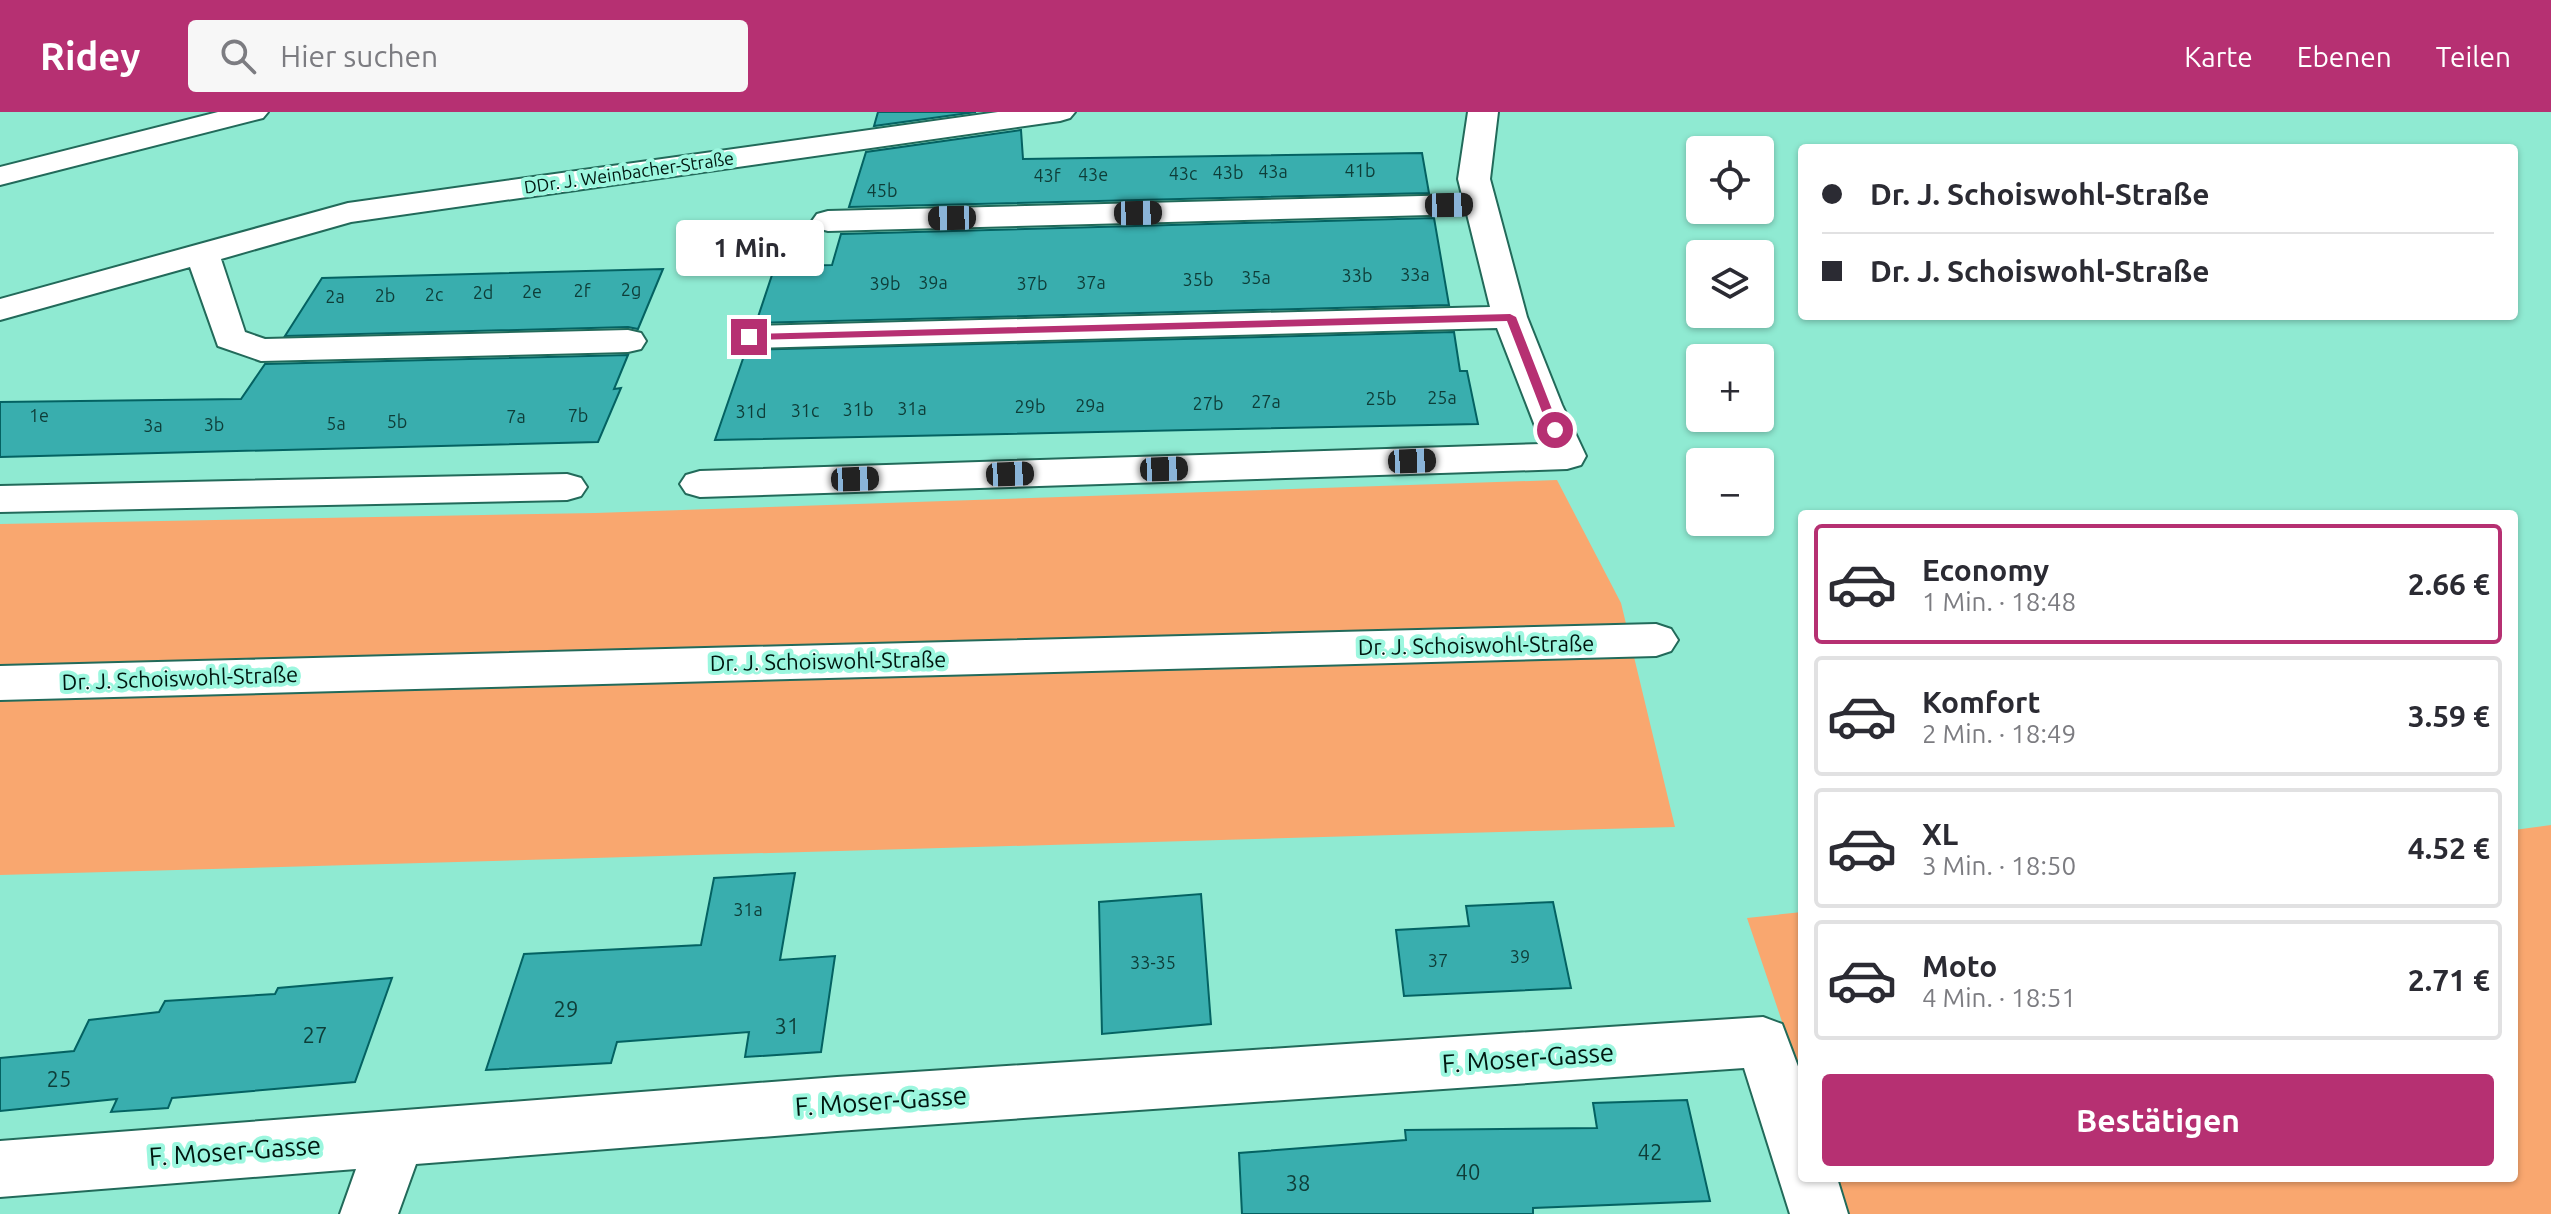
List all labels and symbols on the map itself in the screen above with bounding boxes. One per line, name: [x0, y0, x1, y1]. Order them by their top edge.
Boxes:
street label: DDr. J. Weinbacher-Straße: [523, 147, 735, 197]
house number: 41b: [1345, 160, 1375, 180]
house number: 43a: [1258, 161, 1288, 181]
house number: 43b: [1213, 162, 1243, 182]
house number: 43c: [1169, 163, 1197, 183]
house number: 43e: [1078, 164, 1108, 184]
house number: 43f: [1033, 165, 1061, 185]
house number: 45b: [867, 180, 897, 200]
car: [1425, 193, 1473, 217]
car: [1114, 201, 1162, 225]
car: [928, 206, 976, 230]
callout: 1 Min.: [675, 221, 823, 277]
house number: 33a: [1400, 264, 1430, 284]
house number: 33b: [1342, 265, 1372, 285]
house number: 35a: [1241, 267, 1271, 287]
house number: 35b: [1183, 269, 1213, 289]
house number: 39a: [918, 272, 948, 292]
house number: 37a: [1076, 272, 1106, 292]
house number: 39b: [870, 273, 900, 293]
house number: 37b: [1017, 273, 1047, 293]
house number: 2g: [621, 279, 641, 299]
house number: 2f: [573, 280, 591, 300]
house number: 2e: [522, 281, 542, 301]
house number: 2d: [473, 282, 493, 302]
house number: 2c: [425, 284, 443, 304]
house number: 2b: [375, 285, 395, 305]
house number: 2a: [325, 286, 345, 306]
route end: [731, 319, 767, 355]
house number: 25a: [1427, 387, 1457, 407]
house number: 25b: [1366, 388, 1396, 408]
house number: 27a: [1251, 391, 1281, 411]
house number: 27b: [1193, 393, 1223, 413]
house number: 29a: [1075, 395, 1105, 415]
house number: 29b: [1015, 396, 1045, 416]
house number: 31a: [897, 398, 927, 418]
house number: 31b: [843, 399, 873, 419]
house number: 31c: [791, 400, 819, 420]
house number: 31d: [736, 401, 766, 421]
house number: 1e: [29, 405, 49, 425]
house number: 7b: [568, 405, 588, 425]
house number: 7a: [506, 406, 526, 426]
house number: 5b: [387, 411, 407, 431]
route start: [1537, 412, 1573, 448]
house number: 5a: [326, 413, 346, 433]
house number: 3b: [204, 414, 224, 434]
house number: 3a: [143, 415, 163, 435]
car: [1388, 448, 1436, 474]
car: [1140, 456, 1188, 482]
car: [986, 461, 1034, 487]
car: [831, 466, 879, 492]
street label: Dr. J. Schoiswohl-Straße: [1358, 630, 1594, 659]
street label: Dr. J. Schoiswohl-Straße: [710, 646, 946, 675]
street label: Dr. J. Schoiswohl-Straße: [61, 661, 299, 694]
house number: 31a: [733, 899, 763, 919]
house number: 39: [1510, 946, 1530, 966]
house number: 37: [1428, 950, 1448, 970]
house number: 33-35: [1130, 952, 1176, 972]
house number: 29: [554, 996, 578, 1021]
house number: 31: [775, 1013, 799, 1038]
house number: 27: [303, 1022, 327, 1047]
street label: F. Moser-Gasse: [1441, 1037, 1615, 1078]
house number: 25: [47, 1066, 71, 1091]
street label: F. Moser-Gasse: [794, 1080, 968, 1121]
street label: F. Moser-Gasse: [148, 1130, 322, 1171]
house number: 42: [1638, 1139, 1662, 1164]
house number: 40: [1456, 1159, 1480, 1184]
house number: 38: [1286, 1170, 1310, 1195]

